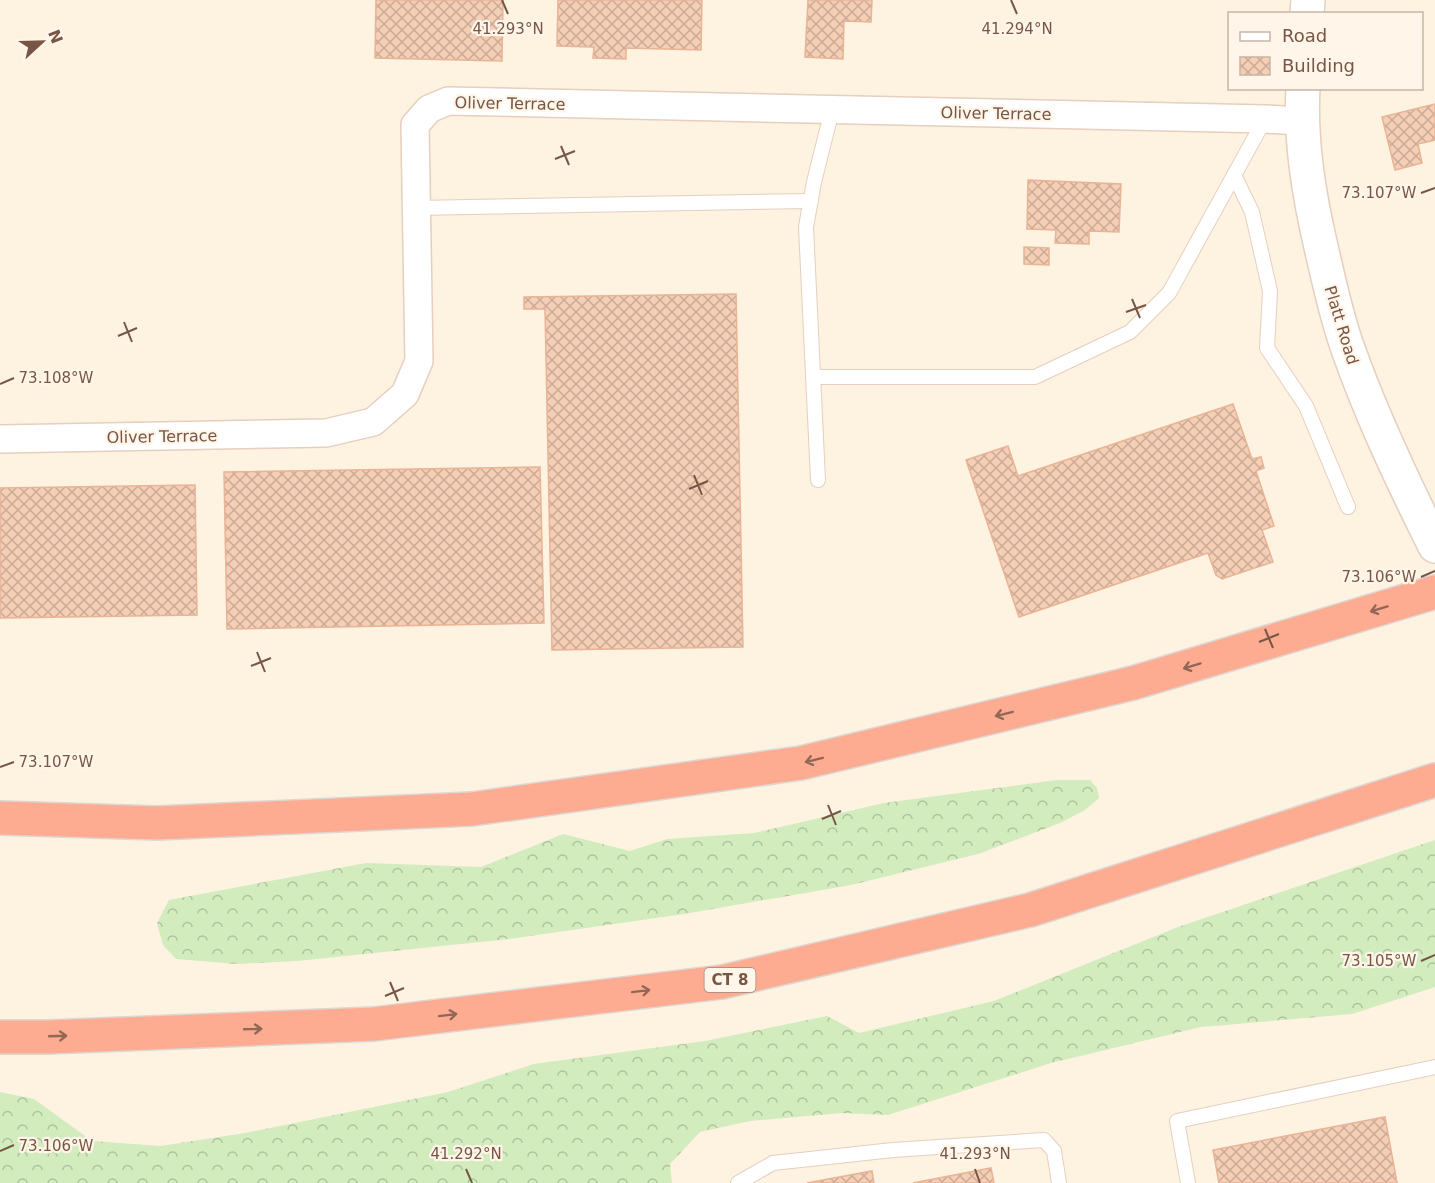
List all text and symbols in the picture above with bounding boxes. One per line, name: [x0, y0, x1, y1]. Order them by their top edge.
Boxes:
north arrow: [12, 12, 72, 72]
legend: [1228, 12, 1423, 90]
text: 41.293°N: [472, 20, 544, 38]
text: 41.294°N: [981, 20, 1053, 38]
text: Road: [1282, 25, 1327, 46]
text: N: [44, 27, 67, 46]
text: Building: [1282, 55, 1355, 76]
street label: Oliver Terrace: [454, 93, 565, 114]
street label: Oliver Terrace: [940, 103, 1051, 124]
text: 73.107°W: [1342, 184, 1417, 202]
street label: Platt Road: [1320, 283, 1363, 367]
text: 73.108°W: [19, 369, 94, 387]
street label: Oliver Terrace: [107, 426, 218, 447]
text: 73.106°W: [1342, 568, 1417, 586]
one-way arrow: [1370, 604, 1389, 615]
one-way arrow: [1183, 661, 1202, 672]
one-way arrow: [994, 709, 1013, 721]
text: 73.107°W: [19, 753, 94, 771]
one-way arrow: [805, 754, 824, 766]
text: 73.105°W: [1342, 952, 1417, 970]
road number: CT 8: [704, 968, 756, 992]
one-way arrow: [631, 986, 651, 997]
one-way arrow: [437, 1009, 457, 1020]
one-way arrow: [243, 1023, 263, 1034]
one-way arrow: [48, 1031, 68, 1042]
text: 73.106°W: [19, 1137, 94, 1155]
text: 41.292°N: [430, 1145, 502, 1163]
text: 41.293°N: [939, 1145, 1011, 1163]

